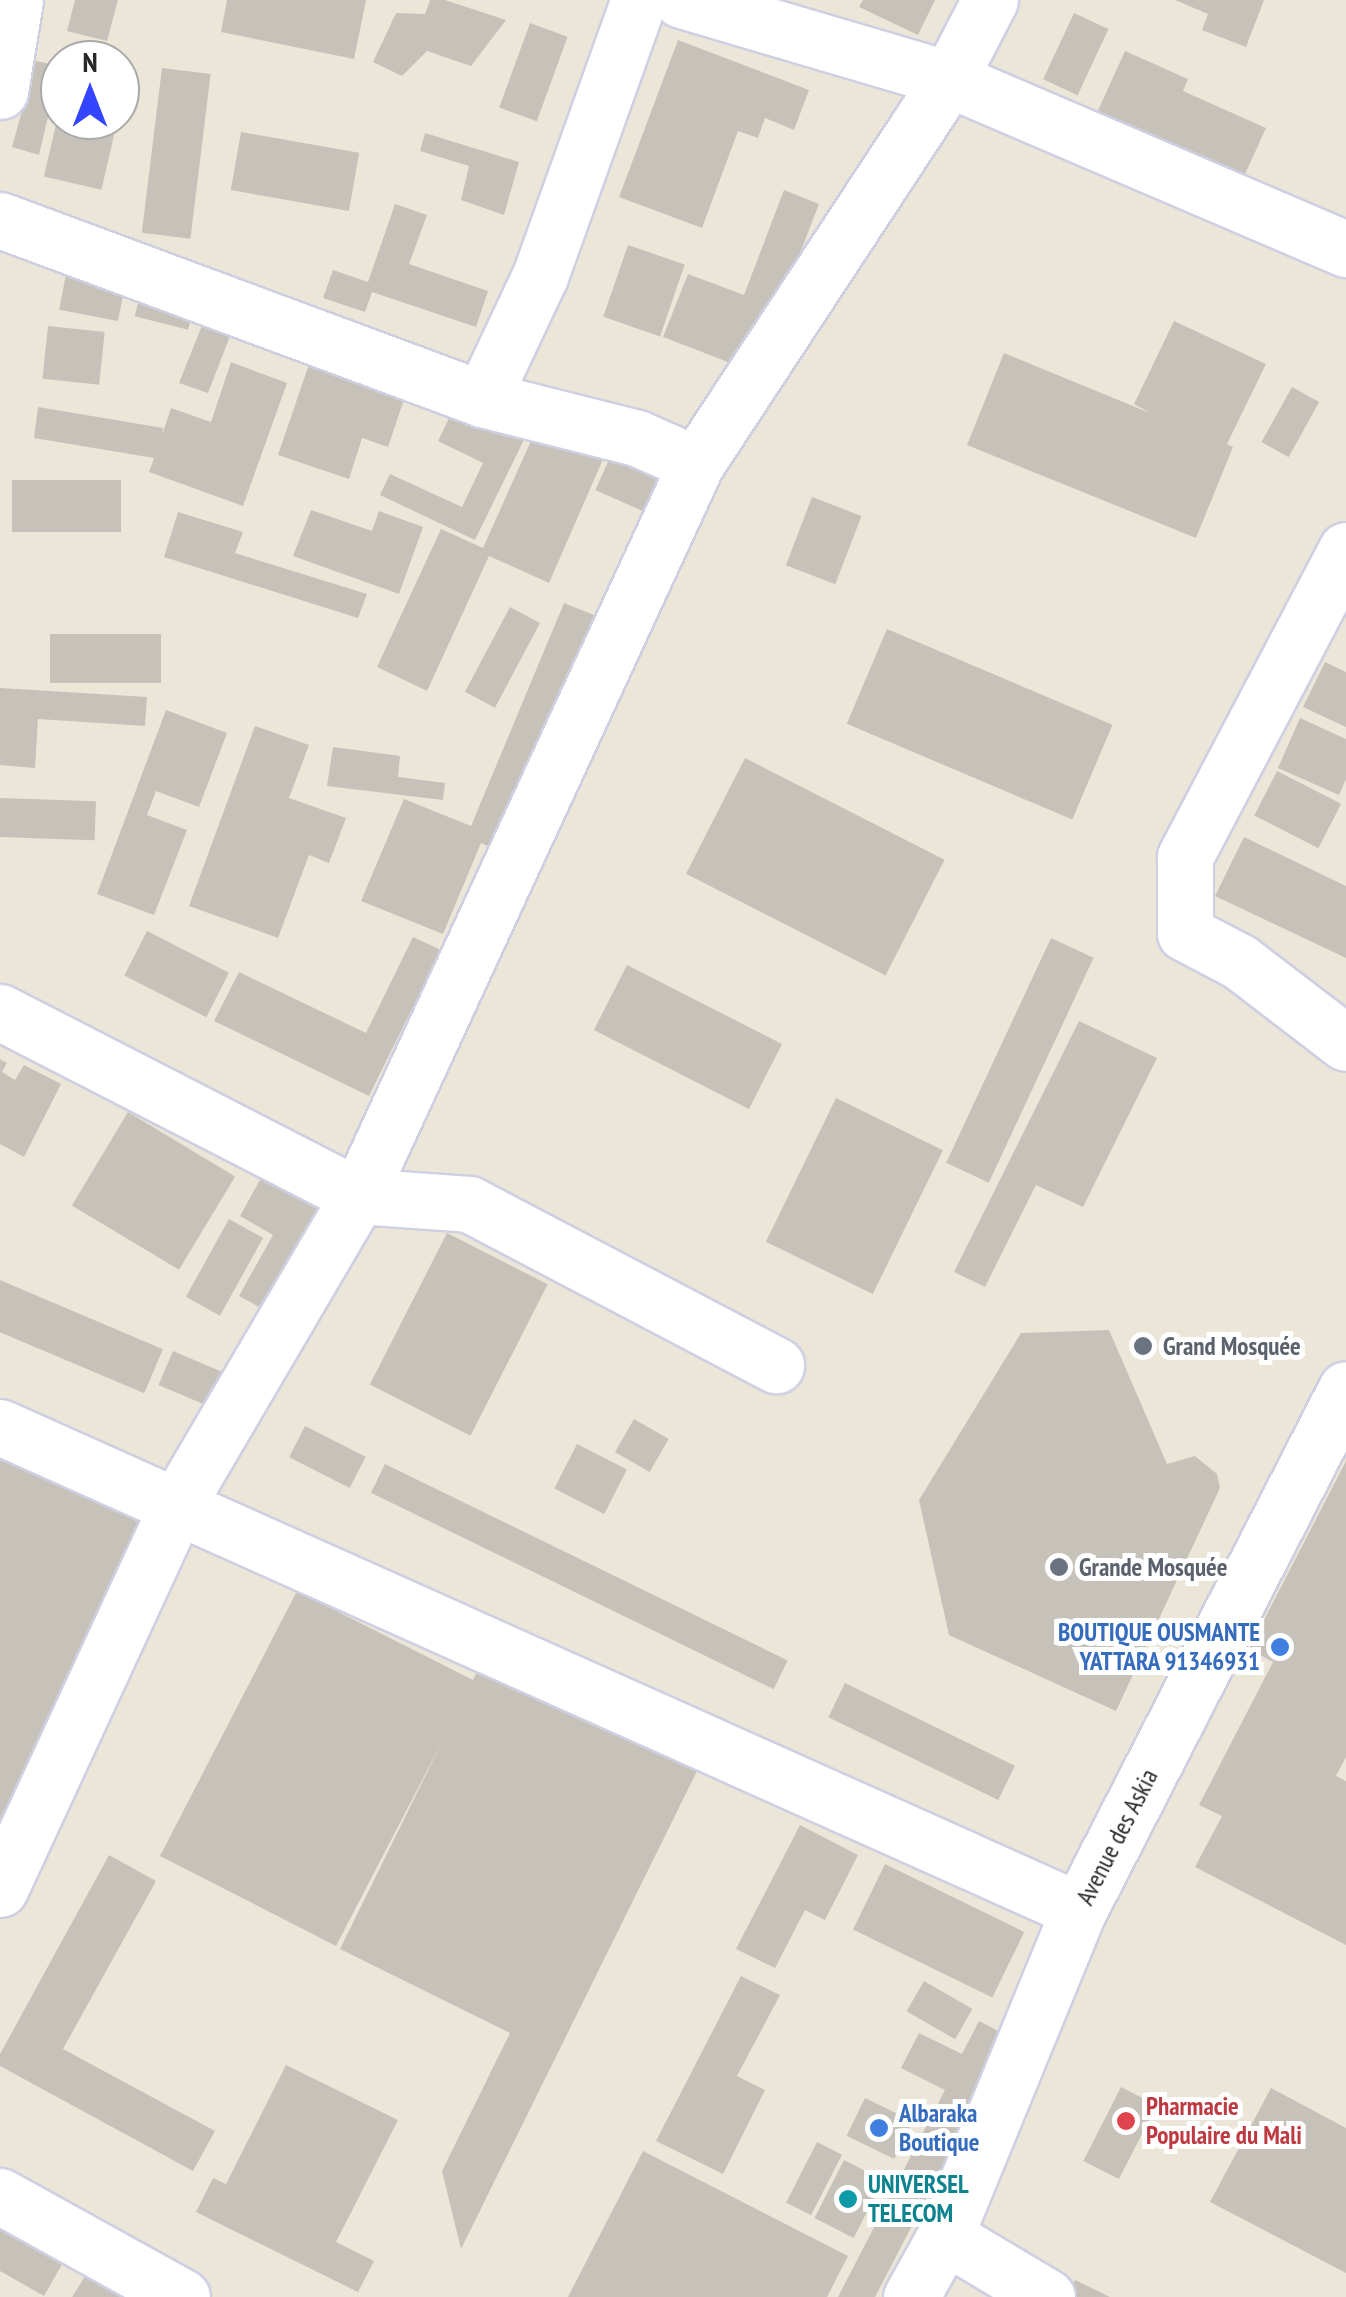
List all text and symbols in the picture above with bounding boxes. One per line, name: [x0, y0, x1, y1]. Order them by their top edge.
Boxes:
north arrow: [40, 40, 140, 140]
text: N: [82, 43, 98, 80]
place label: Grand Mosquée: [1163, 1331, 1301, 1361]
marker: Grand Mosquée: [1132, 1335, 1154, 1357]
place label: Grande Mosquée: [1079, 1552, 1227, 1582]
marker: Grande Mosquée: [1048, 1556, 1070, 1578]
place label: BOUTIQUE OUSMANTE YATTARA 91346931: [1058, 1618, 1260, 1677]
marker: BOUTIQUE OUSMANTE YATTARA 91346931: [1269, 1636, 1291, 1658]
street label: Avenue des Askia: [1070, 1764, 1164, 1910]
place label: Pharmacie Populaire du Mali: [1146, 2092, 1302, 2151]
place label: Albaraka Boutique: [899, 2099, 979, 2158]
marker: Pharmacie Populaire du Mali: [1115, 2110, 1137, 2132]
marker: Albaraka Boutique: [868, 2117, 890, 2139]
place label: UNIVERSEL TELECOM: [868, 2170, 969, 2229]
marker: UNIVERSEL TELECOM: [837, 2188, 859, 2210]

